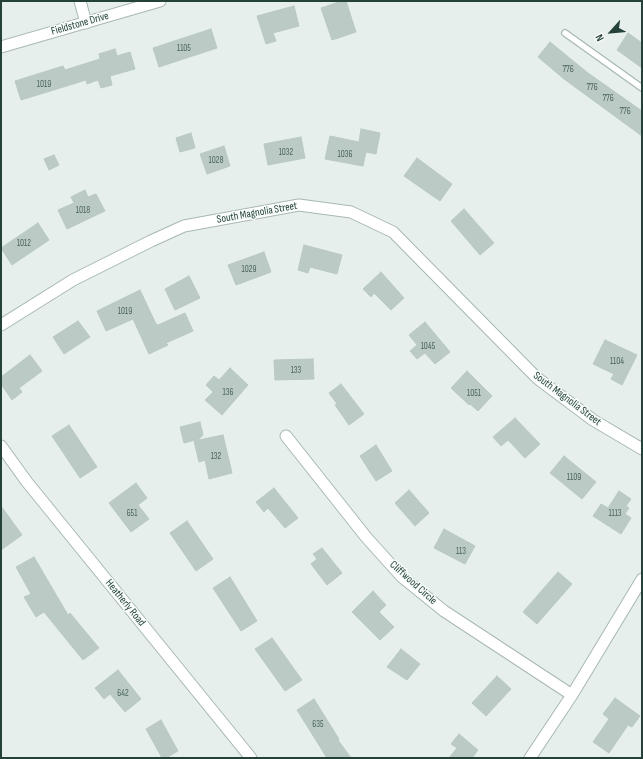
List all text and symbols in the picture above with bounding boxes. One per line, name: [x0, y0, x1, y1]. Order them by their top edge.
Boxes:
street label: Fieldstone Drive: [50, 9, 110, 39]
north arrow: [591, 12, 631, 52]
text: N: [593, 32, 607, 43]
house number: 1105: [177, 44, 191, 54]
house number: 776: [562, 65, 574, 75]
house number: 1019: [37, 80, 51, 90]
house number: 776: [586, 83, 598, 93]
house number: 776: [602, 94, 614, 104]
house number: 776: [619, 107, 631, 117]
house number: 1032: [279, 148, 293, 158]
house number: 1036: [338, 150, 352, 160]
house number: 1028: [209, 156, 223, 166]
street label: South Magnolia Street: [216, 199, 298, 227]
house number: 1018: [76, 206, 90, 216]
house number: 1012: [17, 239, 31, 249]
house number: 1029: [242, 265, 256, 275]
house number: 1019: [118, 307, 132, 317]
house number: 1045: [421, 342, 435, 352]
house number: 1104: [610, 357, 624, 367]
house number: 133: [291, 366, 301, 376]
street label: South Magnolia Street: [530, 369, 604, 429]
house number: 136: [223, 388, 233, 398]
house number: 1051: [467, 389, 481, 399]
house number: 132: [211, 452, 221, 462]
house number: 1109: [567, 473, 581, 483]
house number: 651: [127, 509, 137, 519]
house number: 1113: [608, 509, 622, 519]
house number: 113: [456, 547, 466, 557]
street label: Cliffwood Circle: [387, 558, 439, 608]
street label: Heatherly Road: [102, 577, 148, 629]
house number: 642: [117, 689, 129, 699]
house number: 635: [312, 720, 324, 730]

